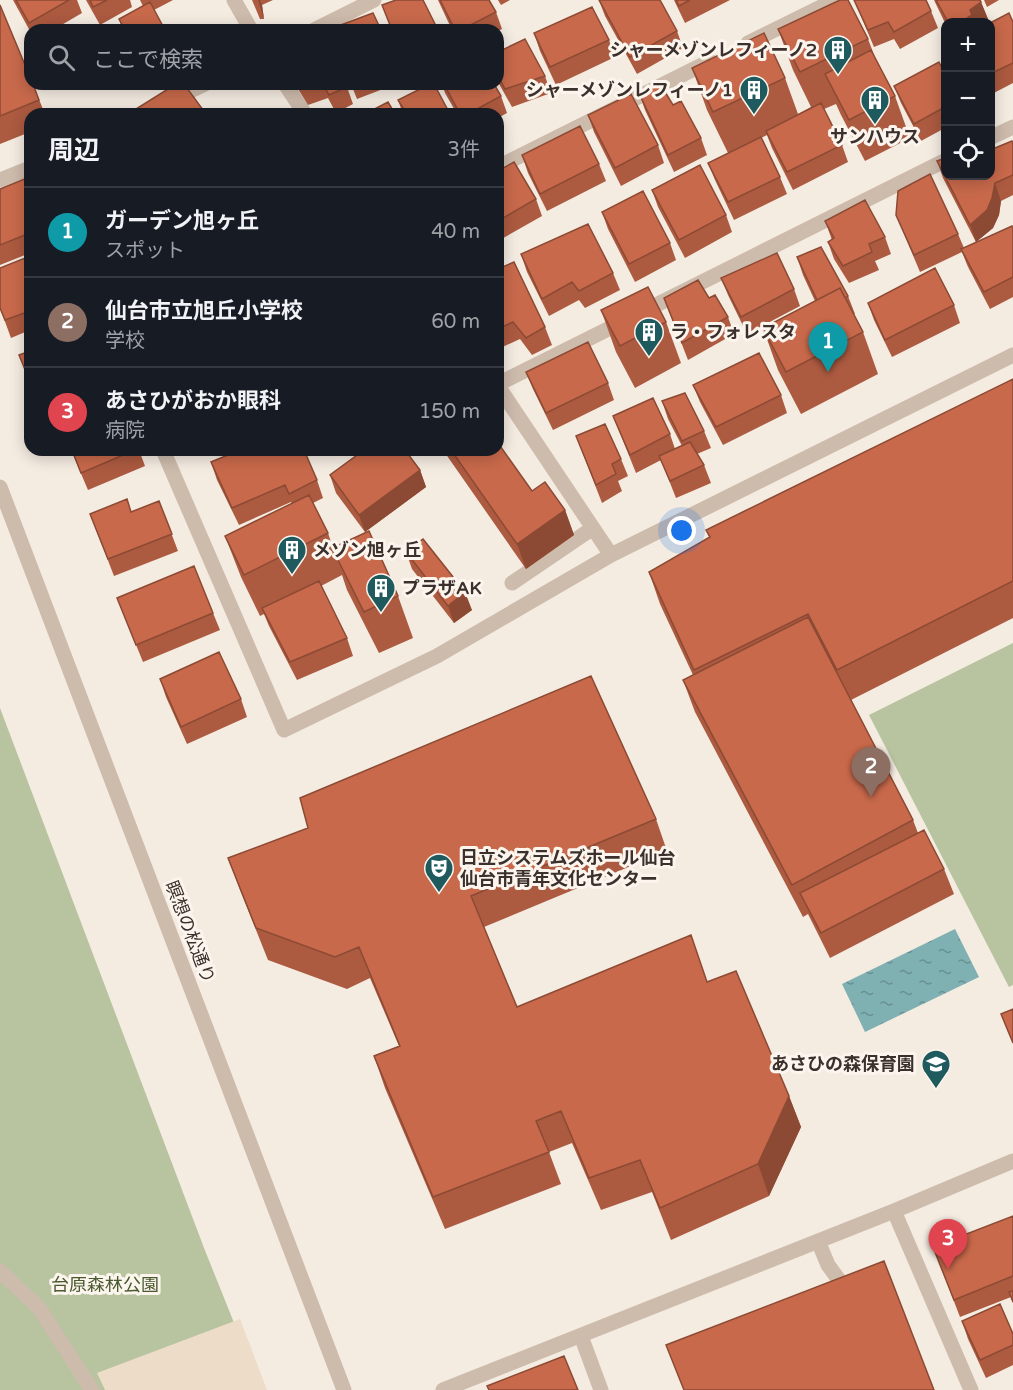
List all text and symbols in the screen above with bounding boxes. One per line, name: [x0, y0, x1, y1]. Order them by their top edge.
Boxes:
map controls: [941, 18, 995, 180]
button: +: [941, 18, 995, 72]
search box: [24, 24, 504, 90]
building icon: シャーメゾンレフィーノ2: [822, 34, 854, 76]
place label: シャーメゾンレフィーノ2: [610, 39, 817, 61]
icon: search: [45, 41, 78, 74]
text: ここで検索: [93, 47, 203, 73]
button: −: [941, 72, 995, 126]
building icon: シャーメゾンレフィーノ1: [738, 74, 770, 116]
place label: シャーメゾンレフィーノ1: [526, 79, 733, 101]
building icon: サンハウス: [859, 84, 891, 126]
place label: サンハウス: [830, 126, 920, 148]
button: locate: [941, 126, 995, 180]
text: 周辺: [48, 135, 100, 166]
text: 3件: [447, 138, 480, 162]
text: ガーデン旭ヶ丘: [105, 208, 259, 234]
text: 1: [61, 220, 74, 244]
text: 40 m: [431, 220, 480, 244]
text: スポット: [105, 239, 185, 263]
text: 仙台市立旭丘小学校: [105, 298, 303, 324]
text: 2: [61, 310, 74, 334]
text: 60 m: [431, 310, 480, 334]
building icon: ラ・フォレスタ: [633, 316, 665, 358]
place label: ラ・フォレスタ: [670, 321, 796, 343]
pin: 1: [808, 322, 848, 372]
text: 学校: [105, 329, 145, 353]
text: あさひがおか眼科: [105, 388, 281, 414]
text: 3: [61, 400, 74, 424]
text: 150 m: [419, 400, 480, 424]
text: 病院: [105, 419, 145, 443]
your location: [667, 516, 696, 545]
building icon: メゾン旭ヶ丘: [276, 534, 308, 576]
place label: メゾン旭ヶ丘: [313, 539, 421, 561]
building icon: プラザAK: [365, 572, 397, 614]
place label: プラザAK: [402, 577, 482, 599]
pin: 2: [852, 748, 890, 797]
place label: 日立システムズホール仙台 仙台市青年文化センター: [460, 847, 675, 890]
theatre icon: 日立システムズホール仙台 仙台市青年文化センター: [423, 852, 455, 894]
street label: 瞑想の松通り: [160, 878, 220, 986]
school or university icon: あさひの森保育園: [920, 1048, 952, 1090]
place label: あさひの森保育園: [771, 1053, 915, 1075]
pin: 3: [928, 1220, 968, 1269]
park label: 台原森林公園: [51, 1274, 159, 1296]

